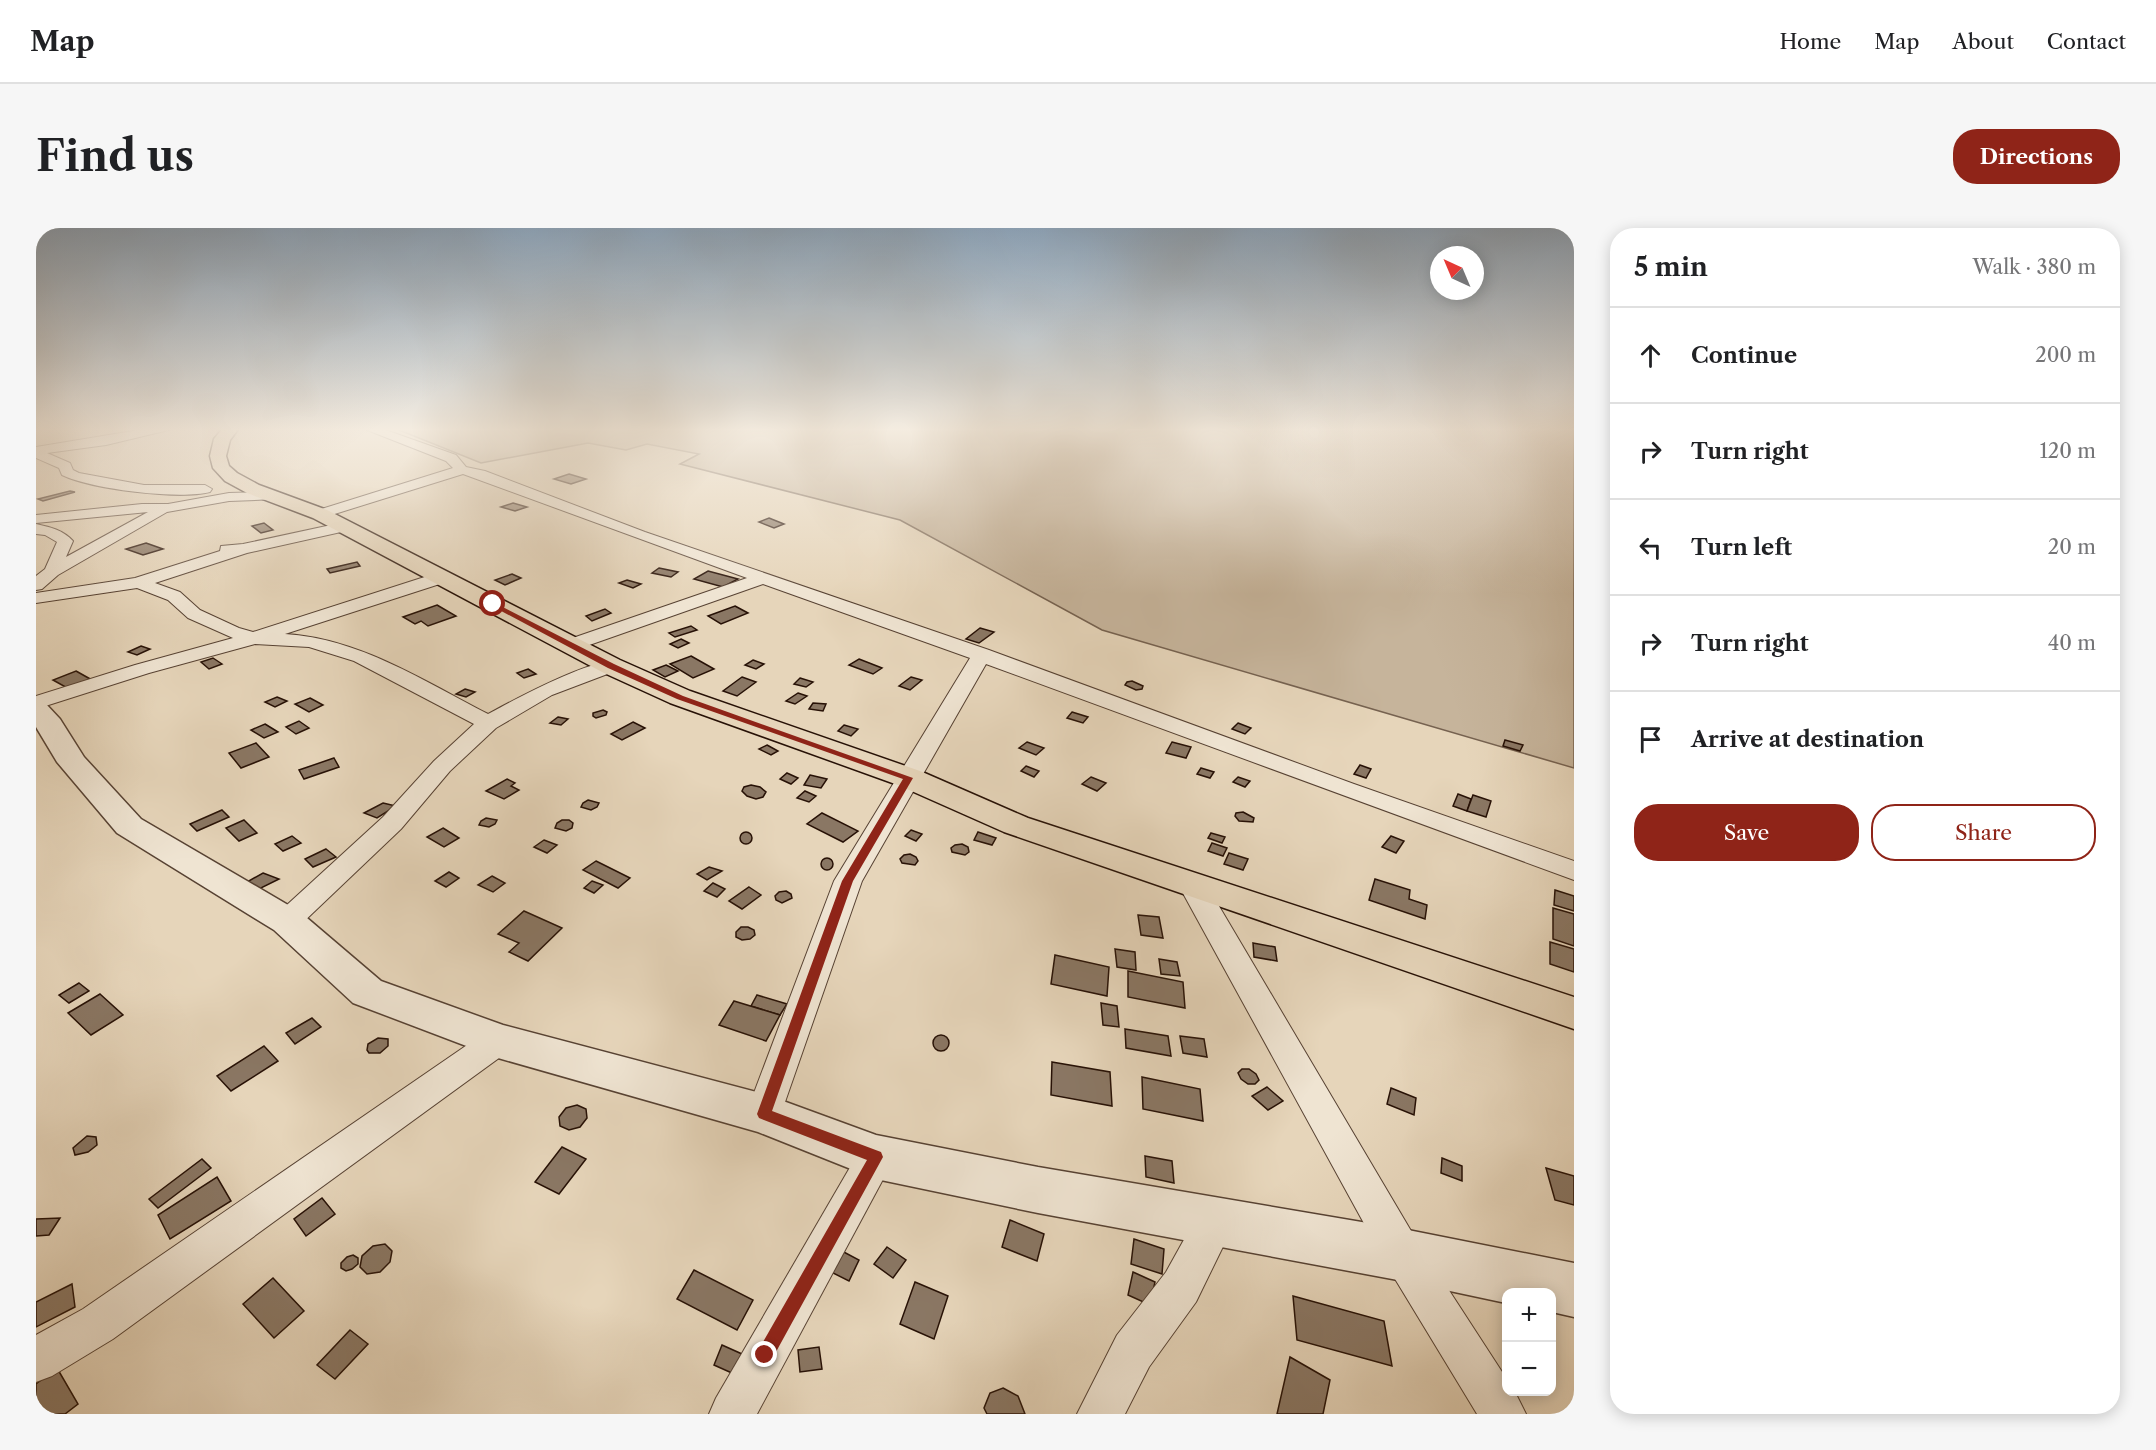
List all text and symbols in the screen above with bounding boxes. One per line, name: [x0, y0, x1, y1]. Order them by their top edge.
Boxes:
text: Map: [30, 24, 94, 58]
text: Home: [1780, 29, 1841, 54]
text: Map: [1874, 29, 1919, 54]
text: About: [1952, 29, 2014, 54]
text: Contact: [2047, 29, 2126, 54]
button: Directions: [1953, 129, 2120, 184]
text: Find us: [36, 130, 194, 182]
north arrow: [1430, 246, 1484, 300]
text: 5 min: [1634, 251, 1708, 283]
text: Walk · 380 m: [1972, 255, 2096, 279]
icon: ahead: [1634, 339, 1667, 372]
text: Continue: [1691, 342, 1797, 369]
text: 200 m: [2035, 343, 2096, 367]
icon: right: [1634, 435, 1667, 468]
text: Turn right: [1691, 438, 1809, 465]
text: 120 m: [2039, 439, 2096, 463]
icon: left: [1634, 531, 1667, 564]
text: Turn left: [1691, 534, 1792, 561]
text: 20 m: [2048, 535, 2096, 559]
route start: [479, 590, 505, 616]
icon: right: [1634, 627, 1667, 660]
text: Turn right: [1691, 630, 1809, 657]
text: 40 m: [2048, 631, 2096, 655]
icon: arrive: [1634, 723, 1667, 756]
text: Arrive at destination: [1691, 726, 1924, 753]
button: Save: [1634, 804, 1859, 861]
button: Share: [1871, 804, 2096, 861]
map controls: [1502, 1288, 1556, 1396]
button: +: [1502, 1288, 1556, 1342]
route end: [751, 1341, 777, 1367]
button: −: [1502, 1342, 1556, 1396]

